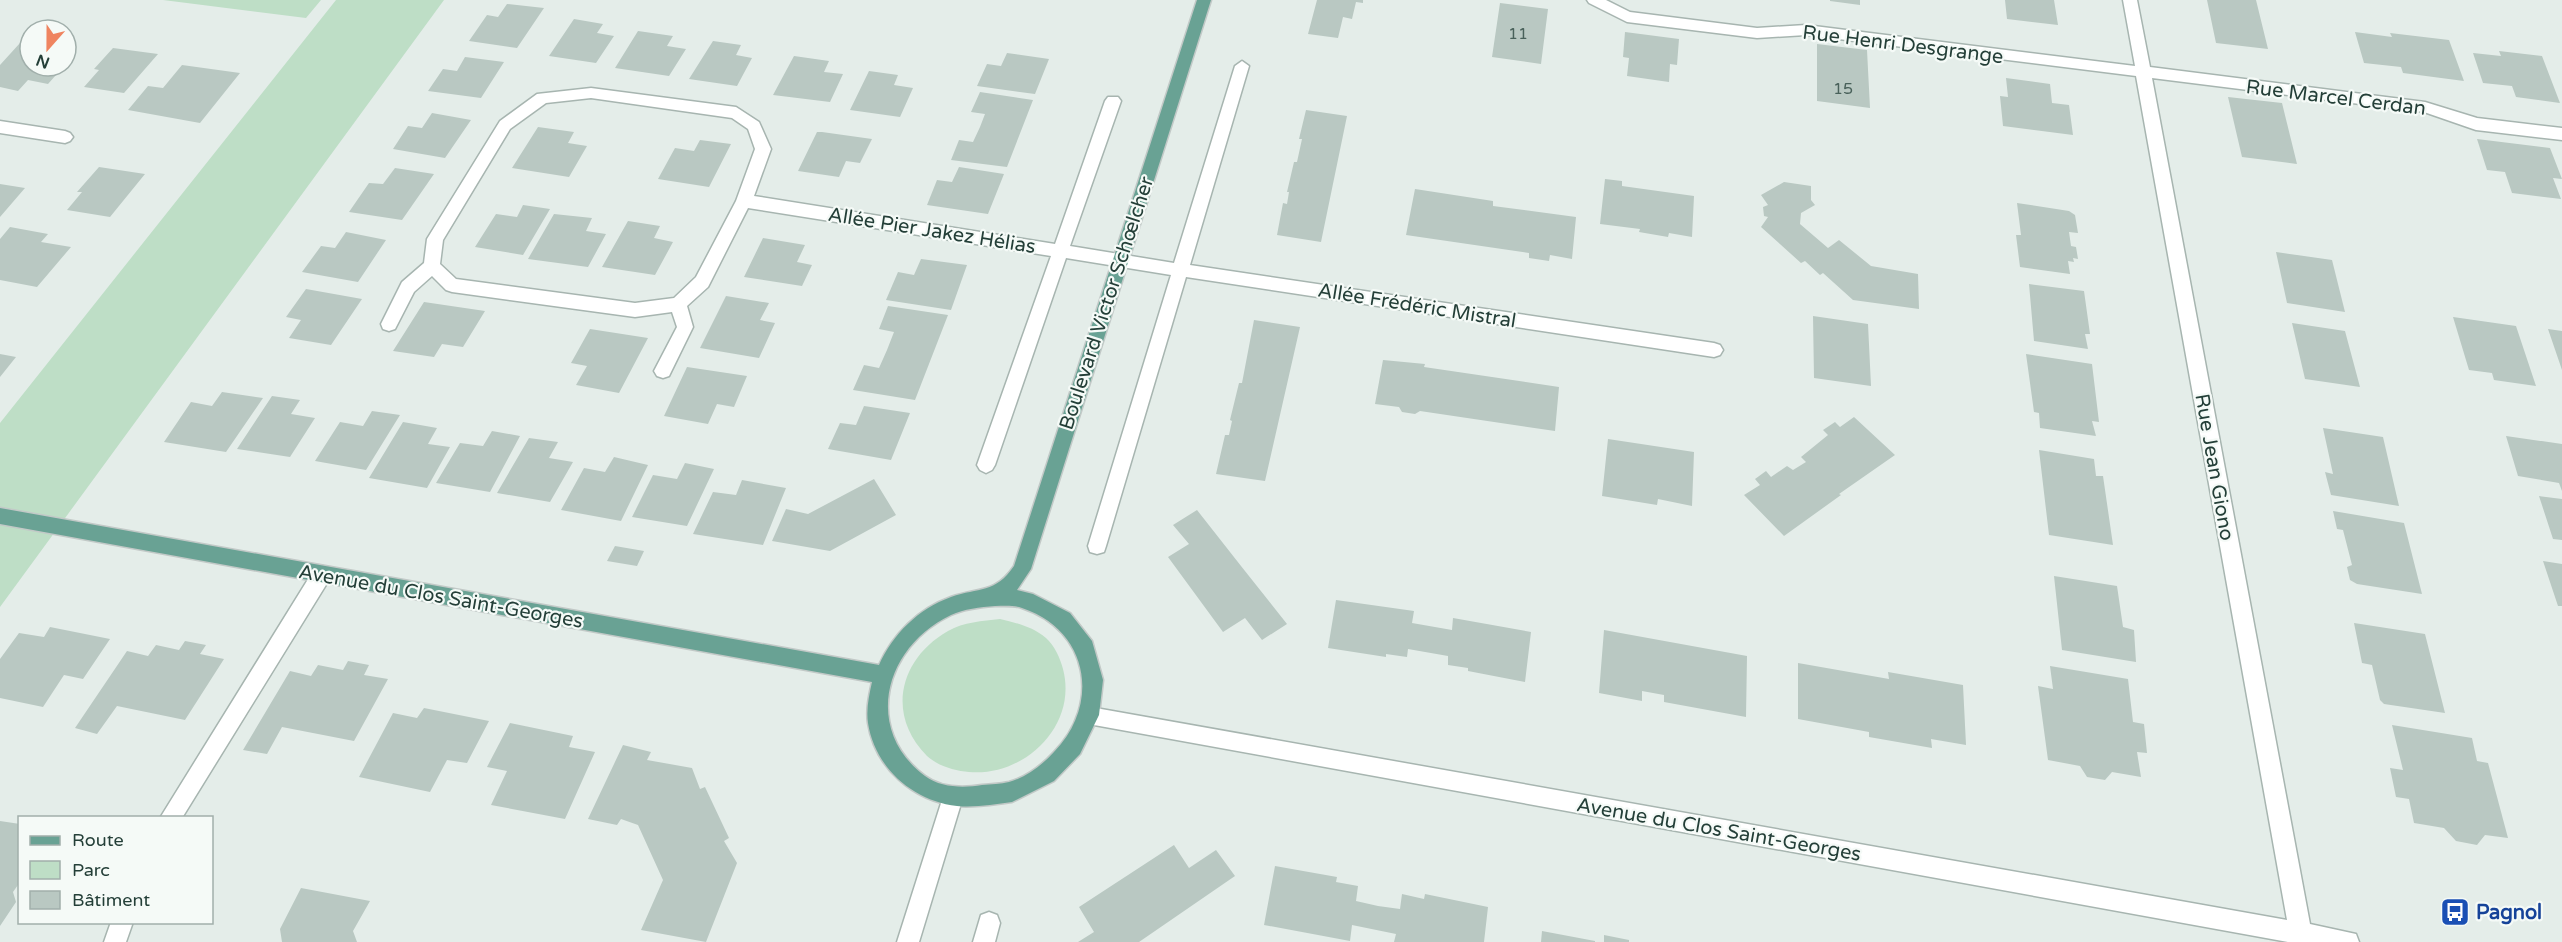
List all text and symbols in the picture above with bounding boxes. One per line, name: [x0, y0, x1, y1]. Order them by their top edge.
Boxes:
north arrow: [18, 18, 78, 78]
street label: Rue Henri Desgrange: [1801, 21, 2005, 69]
house number: 11: [1508, 24, 1528, 44]
text: N: [33, 49, 53, 73]
street label: Rue Marcel Cerdan: [2244, 75, 2427, 121]
house number: 15: [1833, 79, 1853, 99]
street label: Boulevard Victor Schœlcher: [1055, 173, 1159, 433]
street label: Allée Pier Jakez Hélias: [826, 203, 1037, 259]
street label: Allée Frédéric Mistral: [1316, 278, 1518, 334]
street label: Rue Jean Giono: [2189, 392, 2239, 543]
street label: Avenue du Clos Saint-Georges: [297, 560, 585, 634]
street label: Avenue du Clos Saint-Georges: [1575, 793, 1863, 867]
legend: [18, 816, 213, 924]
text: Route: [72, 829, 124, 851]
text: Parc: [72, 859, 110, 881]
text: Bâtiment: [72, 889, 150, 911]
bus stop icon: Pagnol: [2439, 896, 2471, 928]
place label: Pagnol: [2476, 901, 2542, 925]

